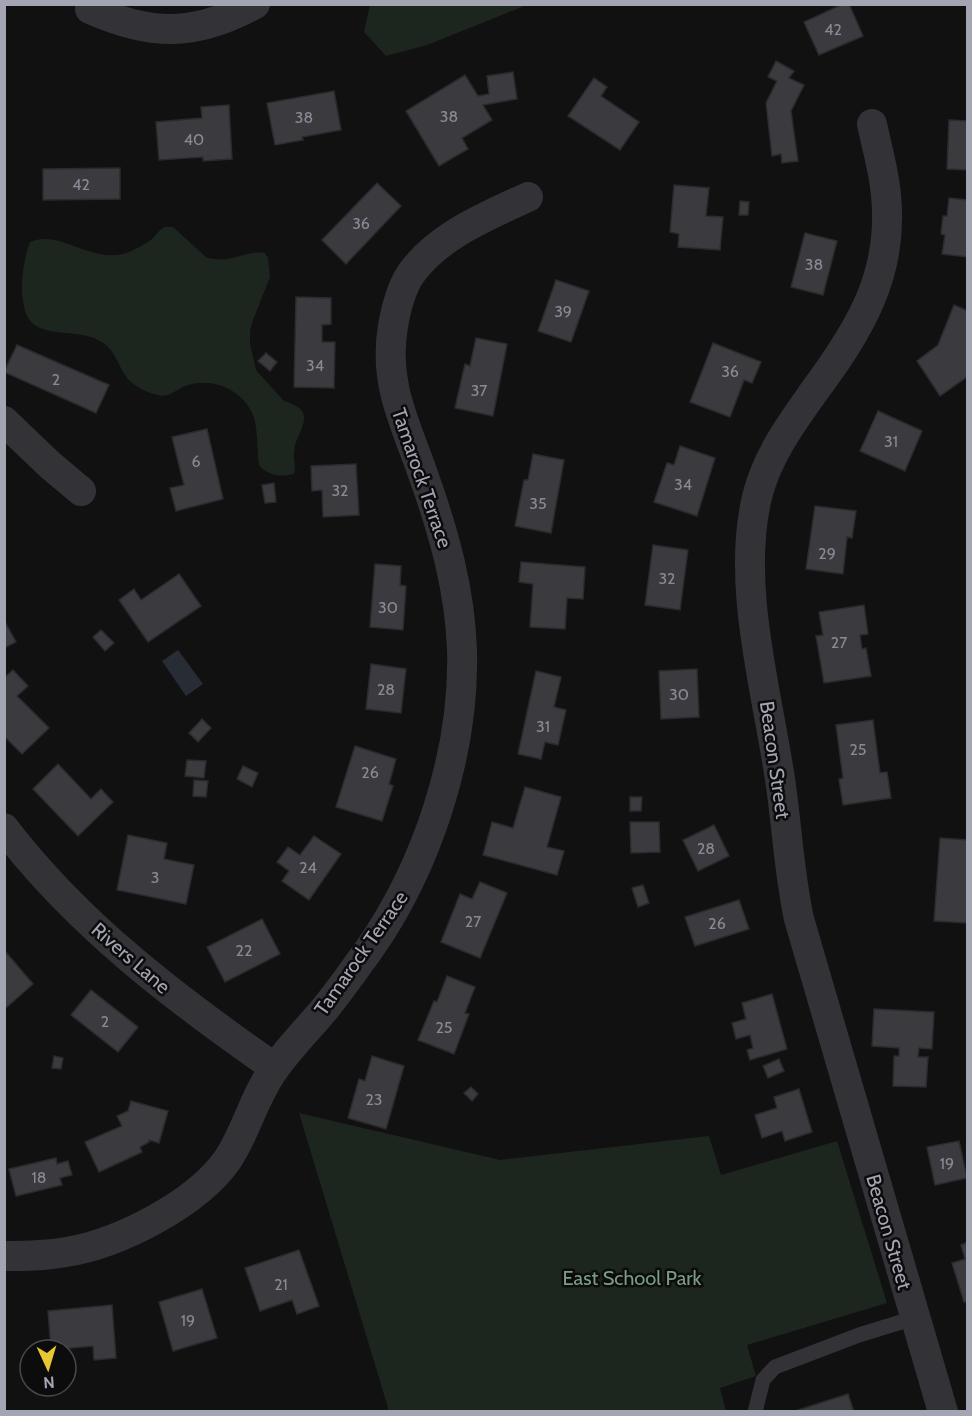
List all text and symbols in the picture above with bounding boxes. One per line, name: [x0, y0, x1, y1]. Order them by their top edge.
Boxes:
house number: 42: [824, 20, 842, 39]
house number: 38: [440, 107, 458, 126]
house number: 38: [295, 108, 313, 127]
house number: 40: [184, 130, 204, 149]
house number: 42: [72, 175, 90, 194]
house number: 36: [352, 214, 370, 233]
house number: 38: [805, 255, 823, 274]
house number: 39: [554, 302, 572, 321]
house number: 34: [306, 356, 324, 375]
house number: 36: [721, 362, 739, 381]
house number: 2: [52, 370, 60, 389]
house number: 37: [471, 381, 487, 400]
street label: Tamarock Terrace: [387, 405, 457, 551]
house number: 31: [884, 432, 898, 451]
house number: 6: [191, 452, 201, 471]
house number: 34: [674, 475, 692, 494]
house number: 32: [331, 481, 349, 500]
house number: 35: [529, 494, 547, 513]
house number: 29: [818, 544, 836, 563]
house number: 32: [658, 569, 676, 588]
house number: 30: [378, 598, 398, 617]
house number: 27: [831, 633, 847, 652]
house number: 28: [377, 680, 395, 699]
house number: 30: [669, 685, 689, 704]
street label: Beacon Street: [755, 700, 795, 821]
house number: 31: [536, 717, 550, 736]
house number: 25: [849, 740, 867, 759]
house number: 26: [361, 763, 379, 782]
house number: 28: [697, 839, 715, 858]
house number: 24: [299, 858, 317, 877]
house number: 3: [151, 868, 159, 887]
street label: Tamarock Terrace: [309, 886, 413, 1020]
house number: 27: [465, 912, 481, 931]
house number: 26: [708, 914, 726, 933]
street label: Rivers Lane: [87, 917, 175, 999]
house number: 22: [236, 941, 252, 960]
house number: 2: [101, 1012, 109, 1031]
house number: 25: [435, 1018, 453, 1037]
house number: 23: [365, 1090, 383, 1109]
house number: 19: [940, 1154, 954, 1173]
house number: 18: [32, 1168, 46, 1187]
street label: Beacon Street: [861, 1172, 917, 1293]
park label: East School Park: [562, 1266, 702, 1290]
house number: 21: [274, 1275, 288, 1294]
house number: 19: [181, 1311, 195, 1330]
north arrow: [18, 1338, 78, 1398]
text: N: [43, 1373, 55, 1392]

